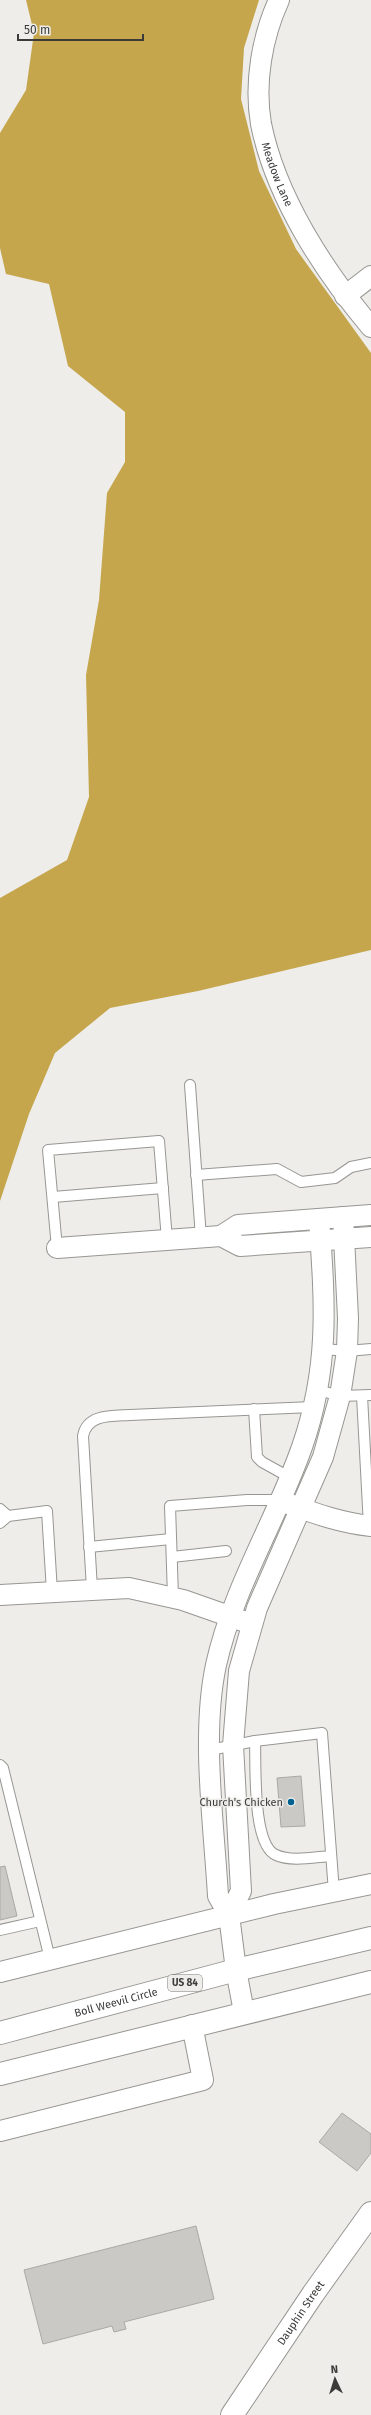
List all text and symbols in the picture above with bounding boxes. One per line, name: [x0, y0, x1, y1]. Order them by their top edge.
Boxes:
scale bar: [18, 16, 143, 42]
text: 50 m: [24, 23, 50, 37]
street label: Meadow Lane: [259, 141, 296, 209]
place label: Church's Chicken: [199, 1796, 283, 1809]
marker: Church's Chicken: [286, 1797, 296, 1807]
road number: US 84: [168, 1975, 202, 1991]
street label: Boll Weevil Circle: [73, 1985, 159, 2019]
street label: Dauphin Street: [274, 2278, 327, 2347]
north arrow: [315, 2359, 355, 2399]
text: N: [330, 2363, 338, 2376]

